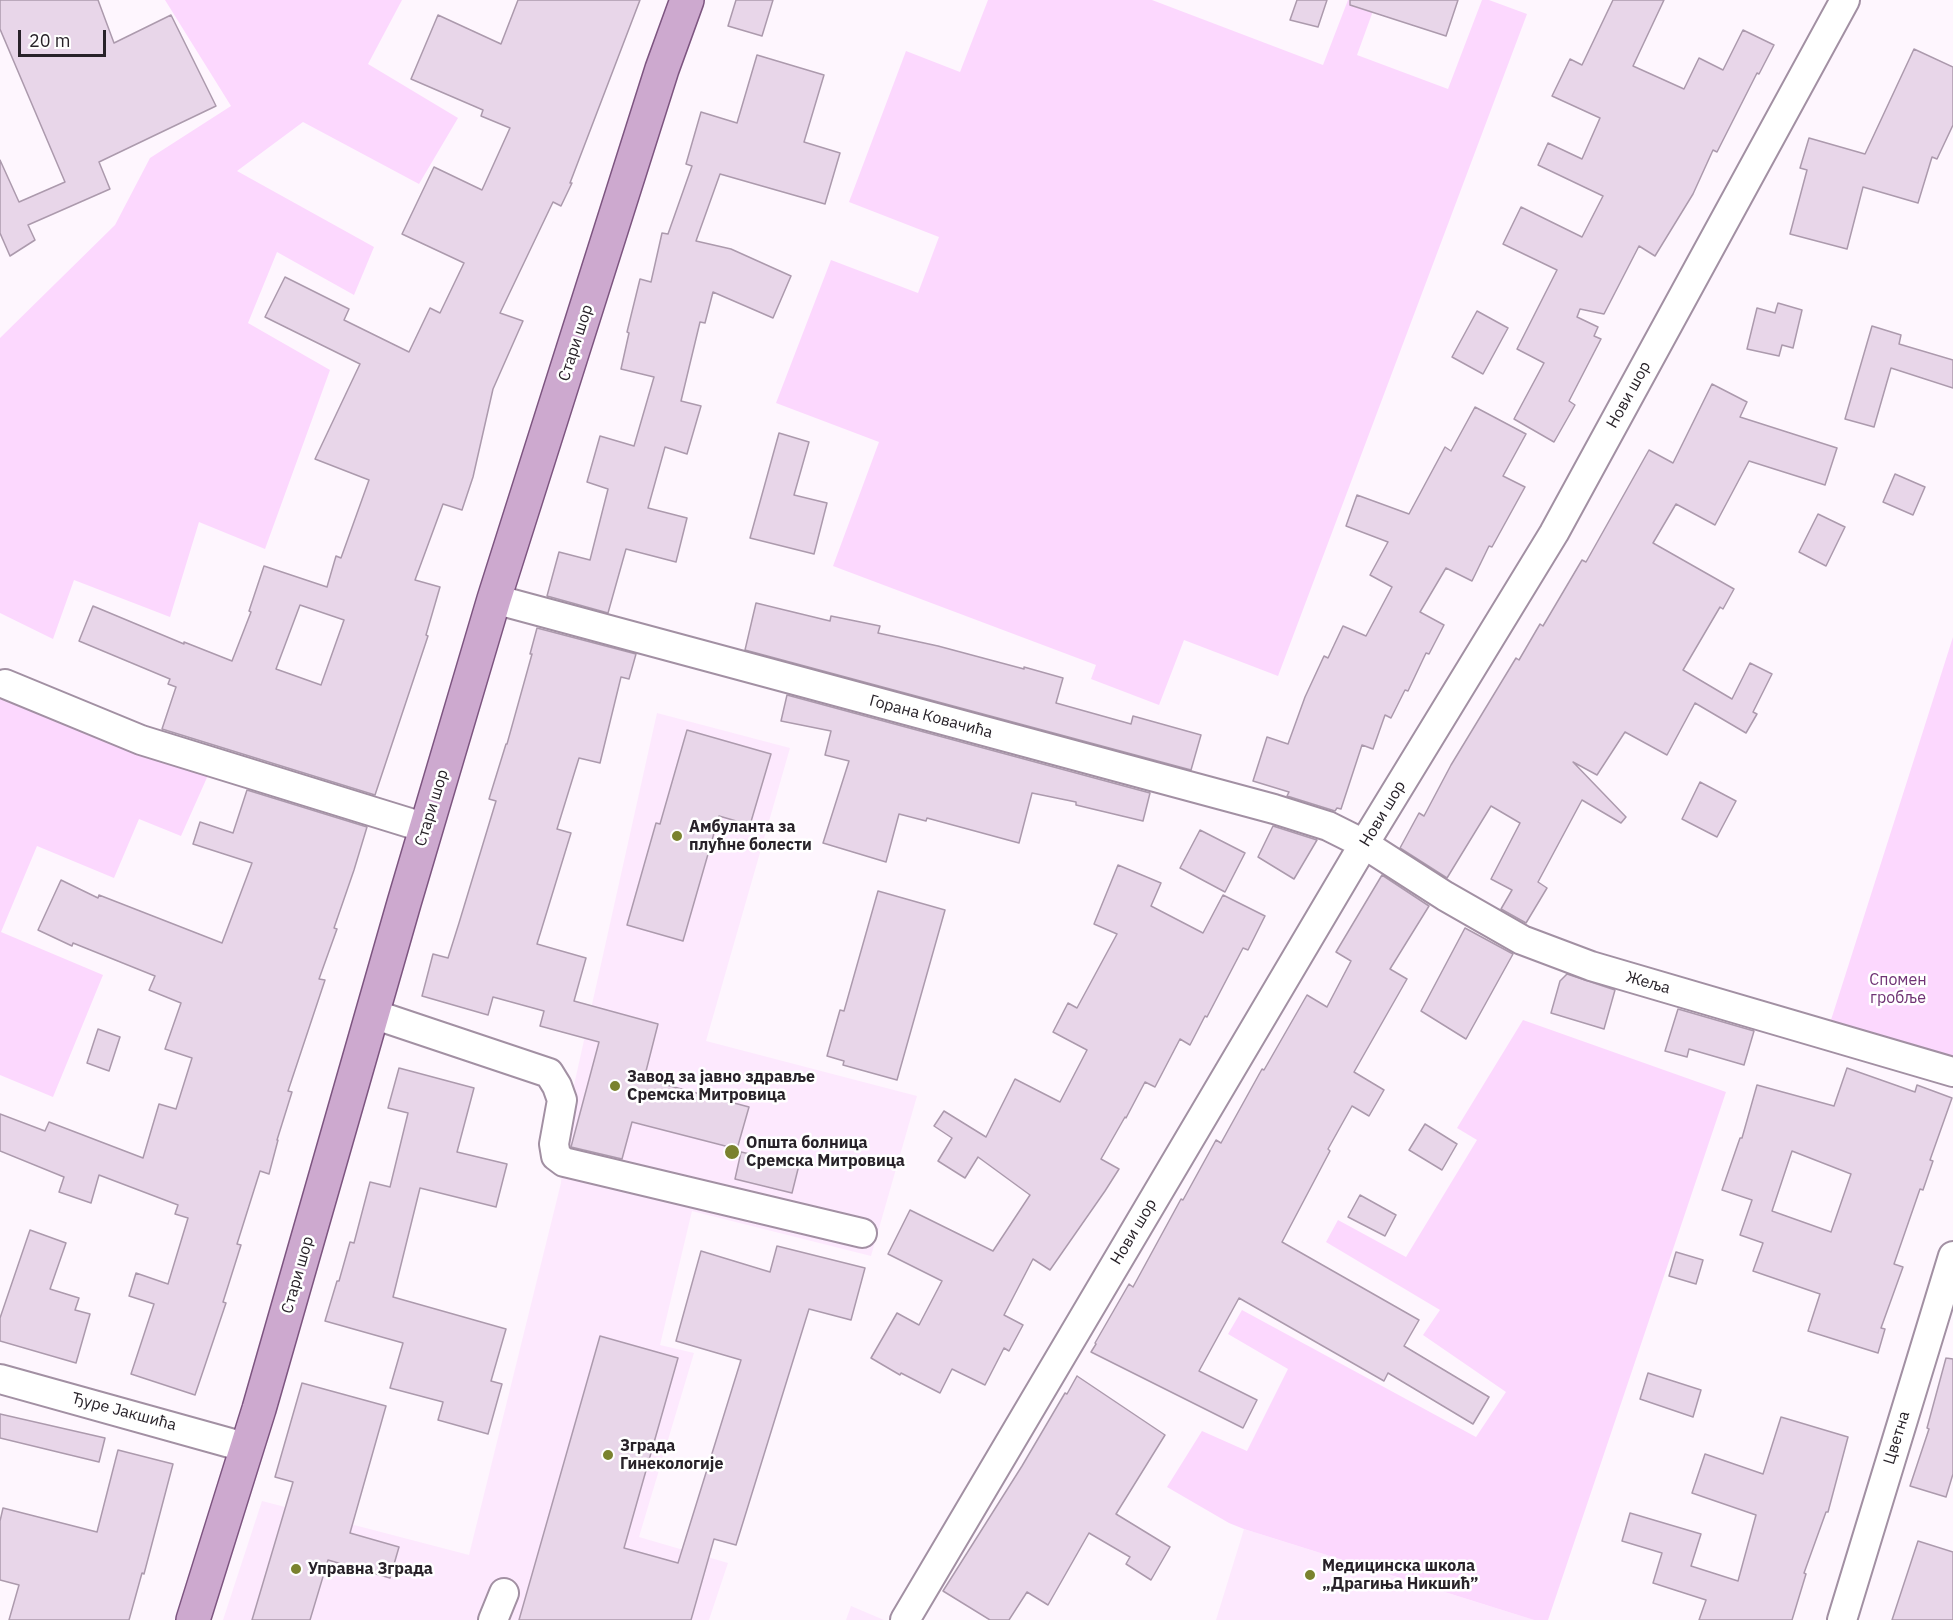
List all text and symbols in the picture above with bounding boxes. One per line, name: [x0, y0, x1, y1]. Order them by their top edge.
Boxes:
scale bar: [21, 18, 110, 56]
text: 20 m: [29, 29, 71, 52]
street label: Стари шор: [555, 302, 597, 384]
street label: Нови шор: [1603, 358, 1655, 432]
street label: Горана Ковачића: [867, 691, 995, 743]
street label: Стари шор: [411, 767, 453, 849]
street label: Нови шор: [1356, 778, 1410, 850]
place label: Амбуланта за плућне болести: [689, 817, 812, 855]
marker: Амбуланта за плућне болести: [670, 829, 684, 843]
street label: Жеља: [1624, 968, 1672, 998]
park label: Спомен гробље: [1869, 970, 1927, 1008]
place label: Завод за јавно здравље Сремска Митровица: [627, 1067, 815, 1105]
marker: Завод за јавно здравље Сремска Митровица: [608, 1079, 622, 1093]
place label: Општа болница Сремска Митровица: [746, 1133, 905, 1171]
marker: Општа болница Сремска Митровица: [723, 1143, 741, 1161]
street label: Нови шор: [1107, 1196, 1161, 1268]
street label: Стари шор: [278, 1234, 318, 1316]
street label: Ђуре Јакшића: [70, 1389, 178, 1435]
street label: Цветна: [1880, 1409, 1914, 1467]
place label: Зграда Гинекологије: [620, 1436, 723, 1474]
marker: Зграда Гинекологије: [601, 1448, 615, 1462]
place label: Медицинска школа „Драгиња Никшић”: [1322, 1556, 1479, 1594]
place label: Управна Зграда: [308, 1559, 433, 1579]
marker: Управна Зграда: [289, 1562, 303, 1576]
marker: Медицинска школа „Драгиња Никшић”: [1303, 1568, 1317, 1582]

